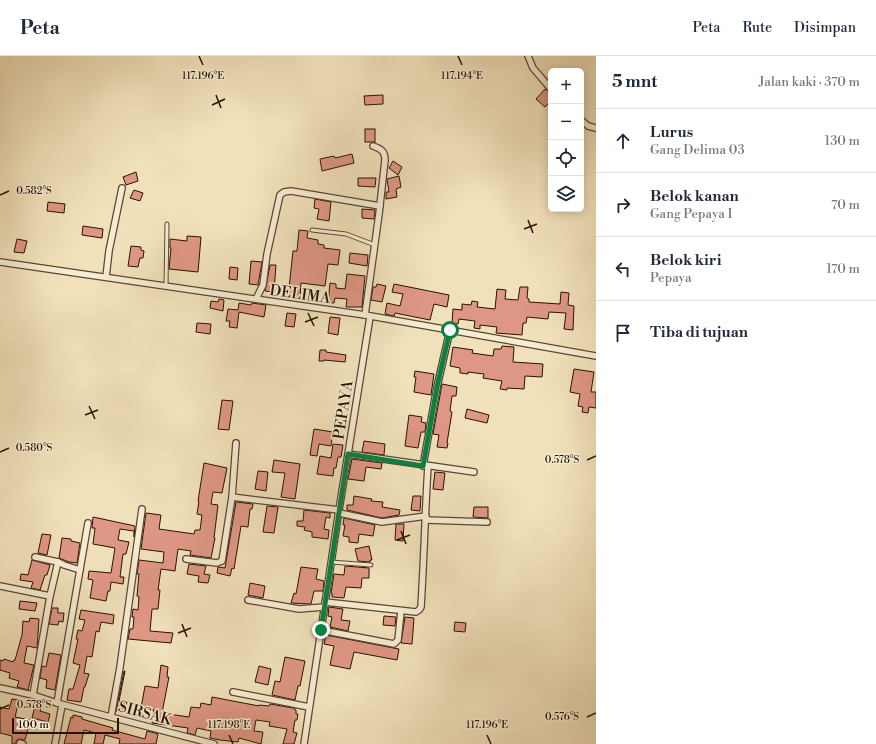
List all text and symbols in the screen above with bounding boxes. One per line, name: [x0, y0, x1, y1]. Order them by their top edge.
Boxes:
text: Peta: [20, 16, 60, 40]
text: Peta: [692, 19, 720, 37]
text: Rute: [742, 19, 772, 37]
text: Disimpan: [794, 19, 856, 37]
map controls: [548, 68, 584, 212]
button: +: [548, 68, 584, 104]
text: 117.196°E: [182, 70, 224, 82]
text: 117.194°E: [441, 70, 483, 82]
text: 5 mnt: [612, 71, 657, 93]
text: Jalan kaki · 370 m: [759, 74, 860, 90]
button: −: [548, 104, 584, 140]
text: Lurus: [650, 123, 693, 142]
icon: ahead: [612, 130, 634, 152]
text: 130 m: [825, 133, 860, 149]
button: locate: [548, 140, 584, 176]
text: Gang Delima 03: [650, 142, 745, 158]
button: layers: [548, 176, 584, 212]
text: 0.582°S: [16, 185, 52, 197]
text: Belok kanan: [650, 187, 739, 206]
icon: right: [612, 194, 634, 216]
text: 70 m: [831, 197, 860, 213]
text: Gang Pepaya I: [650, 206, 732, 222]
text: Belok kiri: [650, 251, 721, 270]
icon: left: [612, 258, 634, 280]
text: 170 m: [826, 261, 860, 277]
text: Pepaya: [650, 270, 691, 286]
street label: DELIMA: [268, 281, 332, 308]
route start: [441, 321, 459, 339]
icon: arrive: [612, 322, 634, 344]
text: Tiba di tujuan: [650, 323, 748, 342]
street label: PEPAYA: [329, 379, 358, 441]
text: 0.580°S: [16, 442, 53, 454]
text: 0.578°S: [545, 454, 579, 466]
route end: [312, 621, 330, 639]
street label: SIRSAK: [116, 697, 175, 730]
text: 0.578°S: [17, 699, 51, 711]
text: 0.576°S: [545, 711, 579, 723]
scale bar: [12, 716, 119, 735]
text: 100 m: [18, 718, 49, 732]
text: 117.198°E: [208, 719, 250, 731]
text: 117.196°E: [466, 719, 508, 731]

